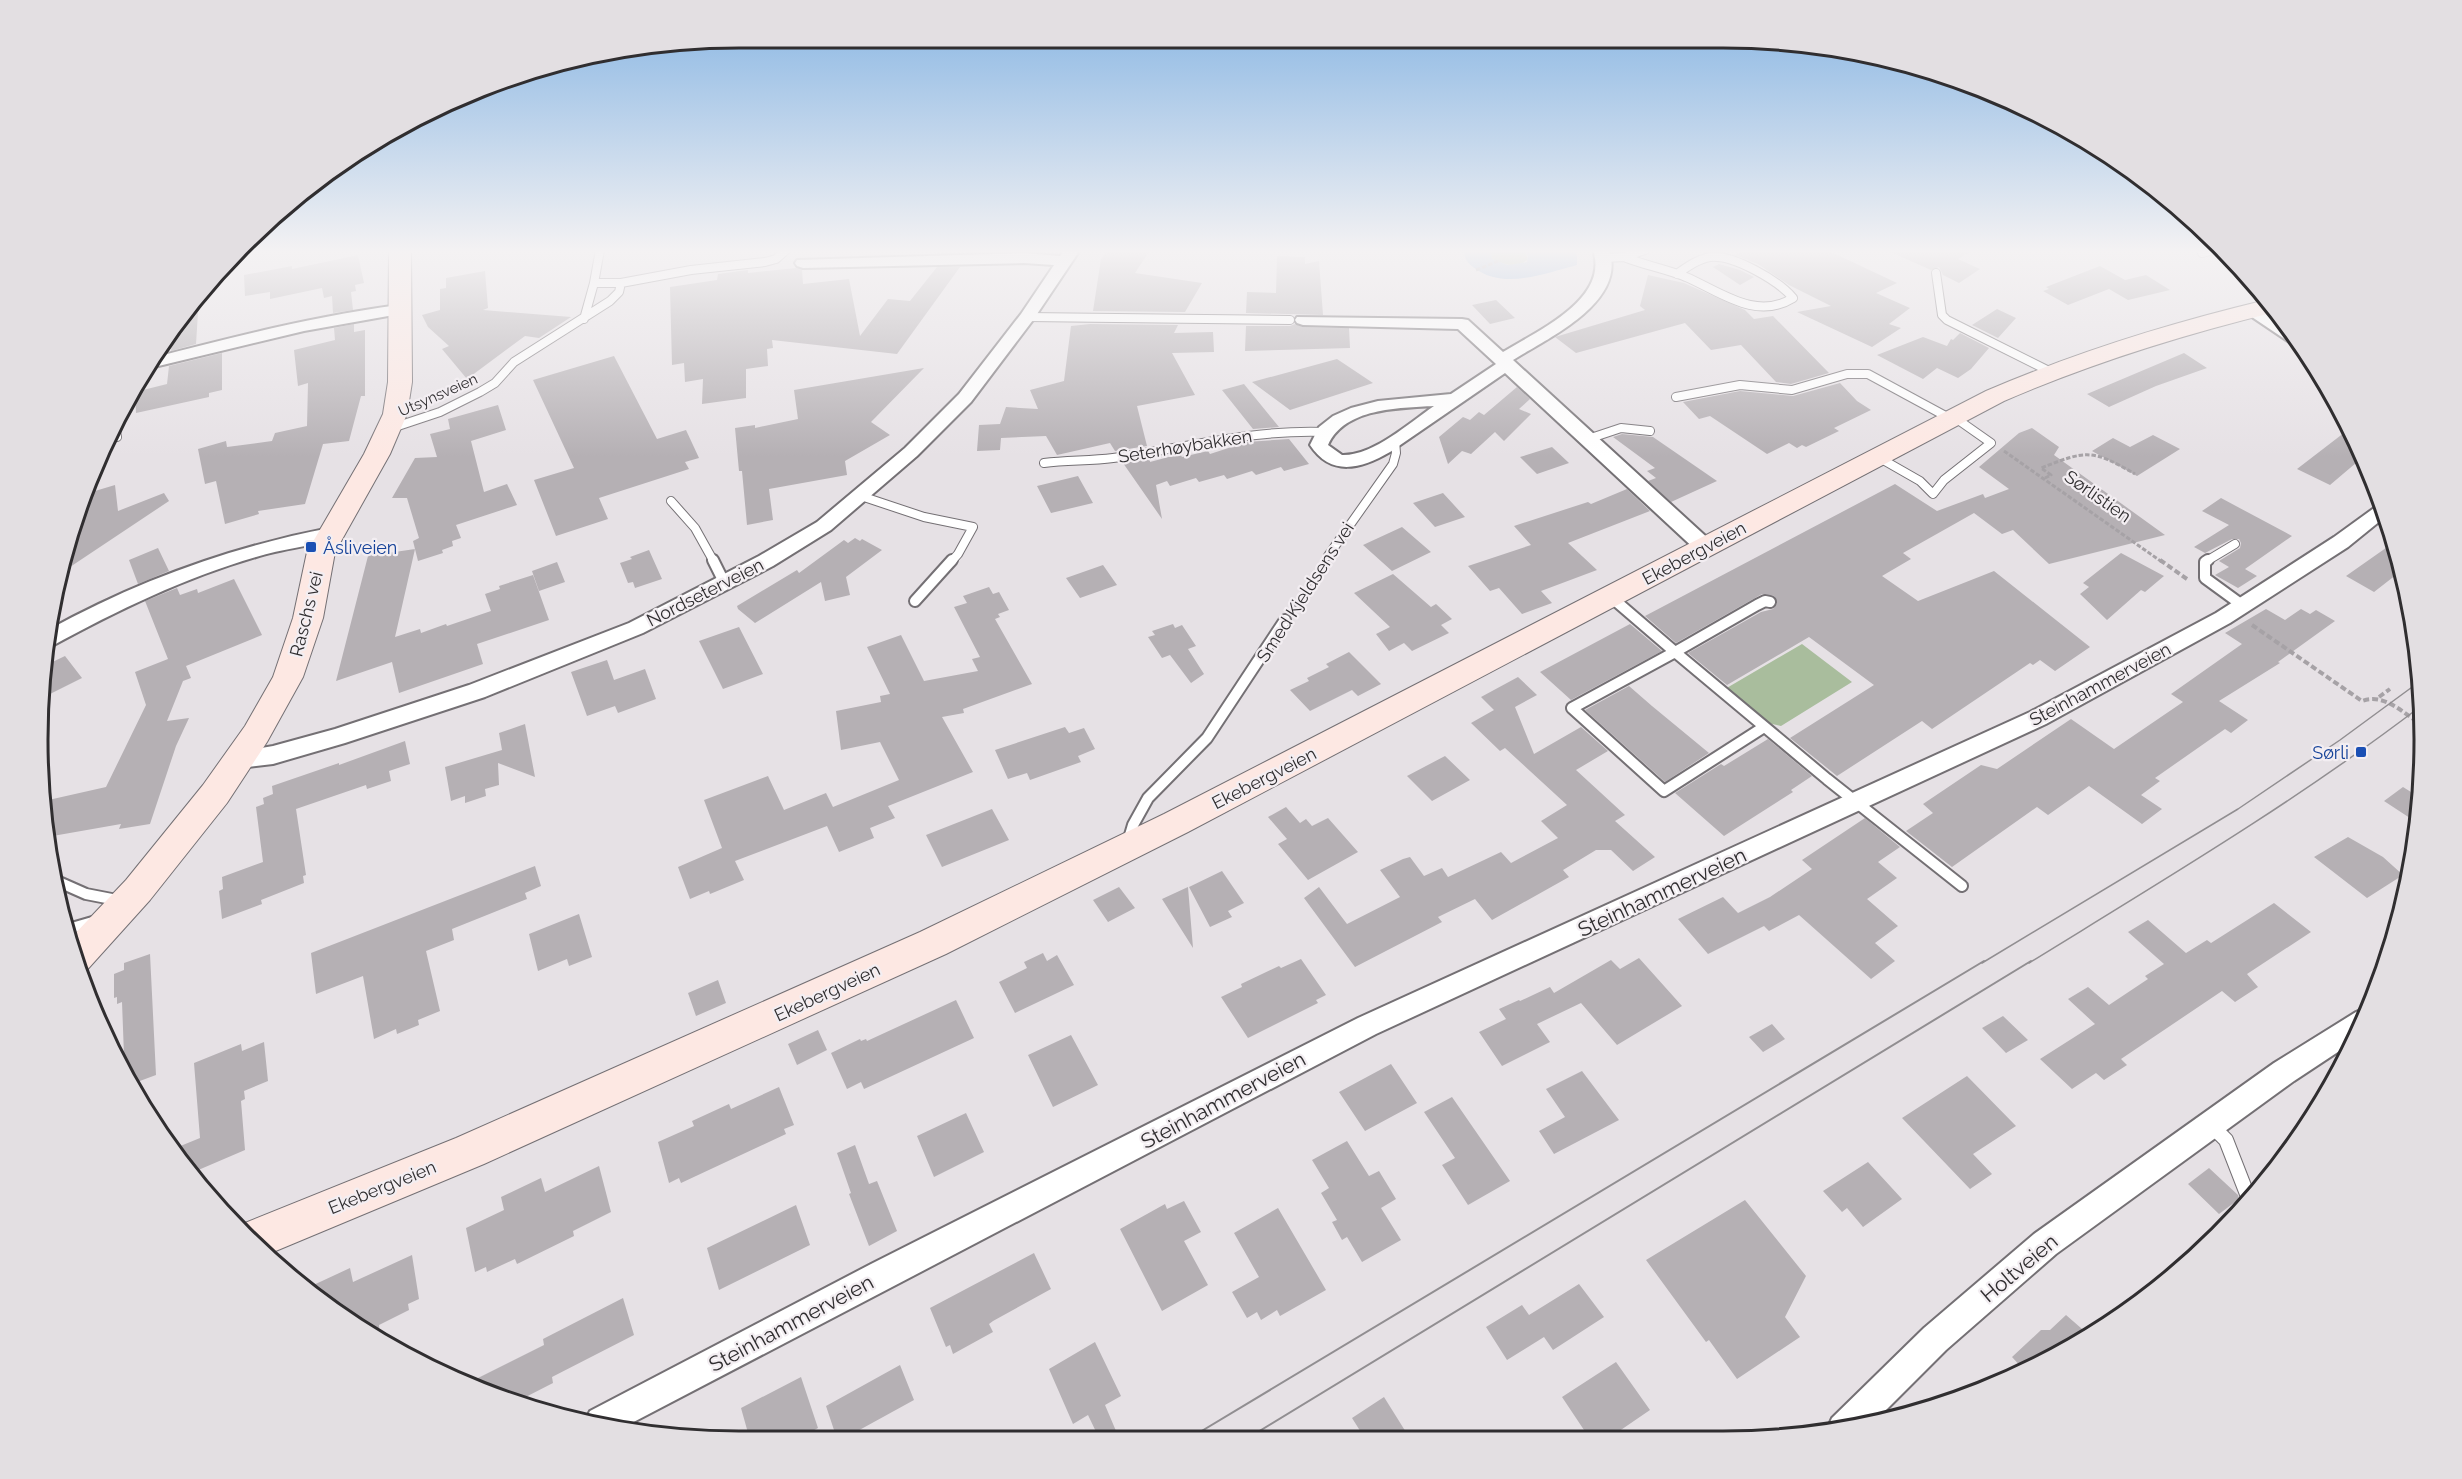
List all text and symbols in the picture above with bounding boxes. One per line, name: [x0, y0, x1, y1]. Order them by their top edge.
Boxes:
street label: Utsynsveien: [396, 370, 480, 420]
street label: Seterhøybakken: [1117, 425, 1253, 467]
street label: Sørlistien: [2061, 465, 2135, 527]
street label: Ekebergveien: [1639, 517, 1749, 589]
street label: Smed Kjeldsens vei: [1252, 518, 1358, 666]
place label: Åsliveien: [323, 536, 397, 558]
marker: Åsliveien: [304, 540, 318, 554]
street label: Nordseterveien: [643, 553, 767, 631]
street label: Raschs vei: [285, 569, 327, 659]
street label: Steinhammerveien: [2026, 638, 2174, 730]
place label: Sørli: [2312, 742, 2349, 763]
street label: Ekebergveien: [1208, 743, 1320, 813]
marker: Sørli: [2354, 745, 2368, 759]
street label: Steinhammerveien: [1574, 842, 1750, 942]
street label: Ekebergveien: [771, 958, 883, 1026]
street label: Steinhammerveien: [1136, 1046, 1310, 1154]
street label: Ekebergveien: [325, 1156, 439, 1218]
street label: Holtveien: [1975, 1229, 2063, 1307]
street label: Steinhammerveien: [704, 1269, 878, 1377]

